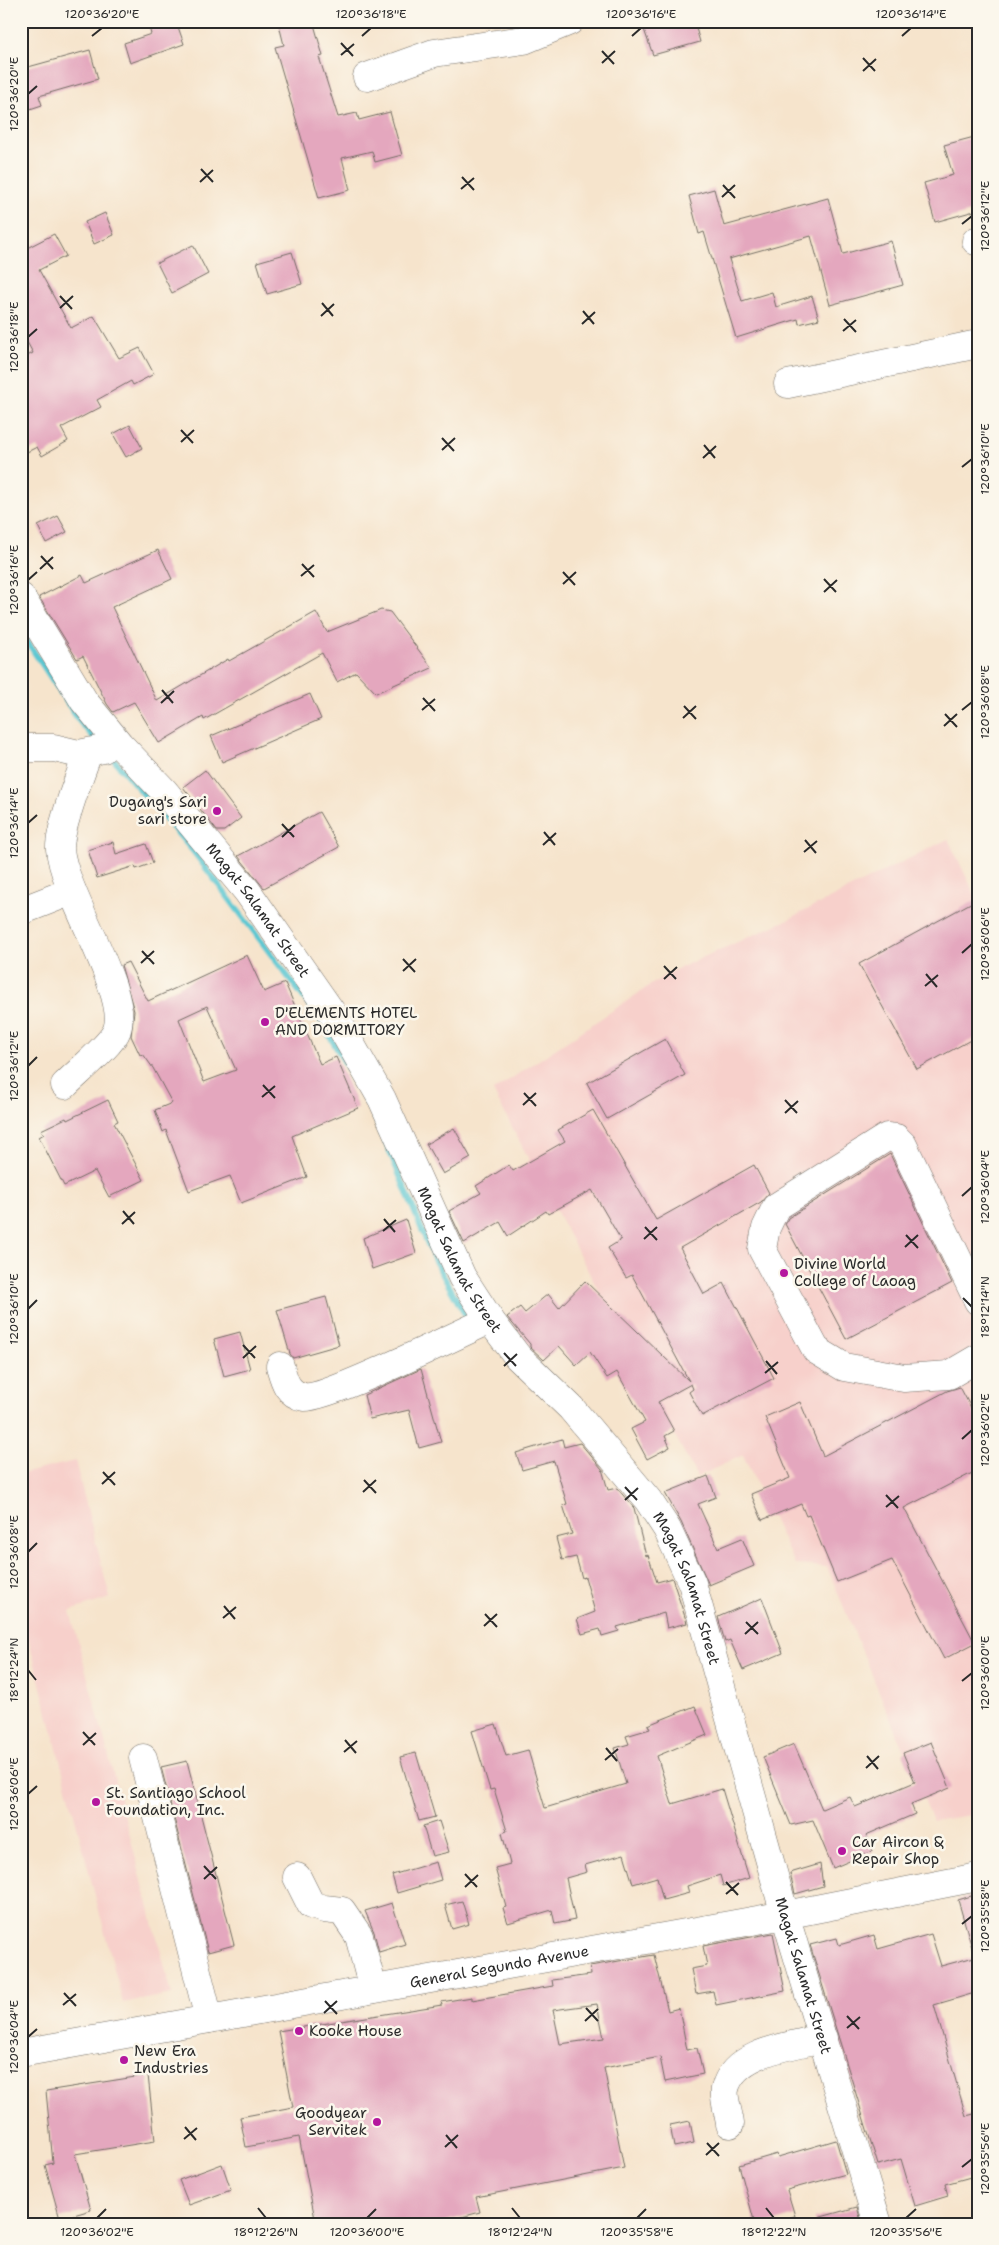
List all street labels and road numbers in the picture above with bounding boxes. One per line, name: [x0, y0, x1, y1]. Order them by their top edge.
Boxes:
street label: Magat Salamat Street: [201, 839, 314, 981]
street label: Magat Salamat Street: [413, 1184, 506, 1337]
street label: Magat Salamat Street: [648, 1508, 724, 1667]
street label: Magat Salamat Street: [771, 1895, 836, 2056]
street label: General Segundo Avenue: [408, 1941, 591, 1993]

